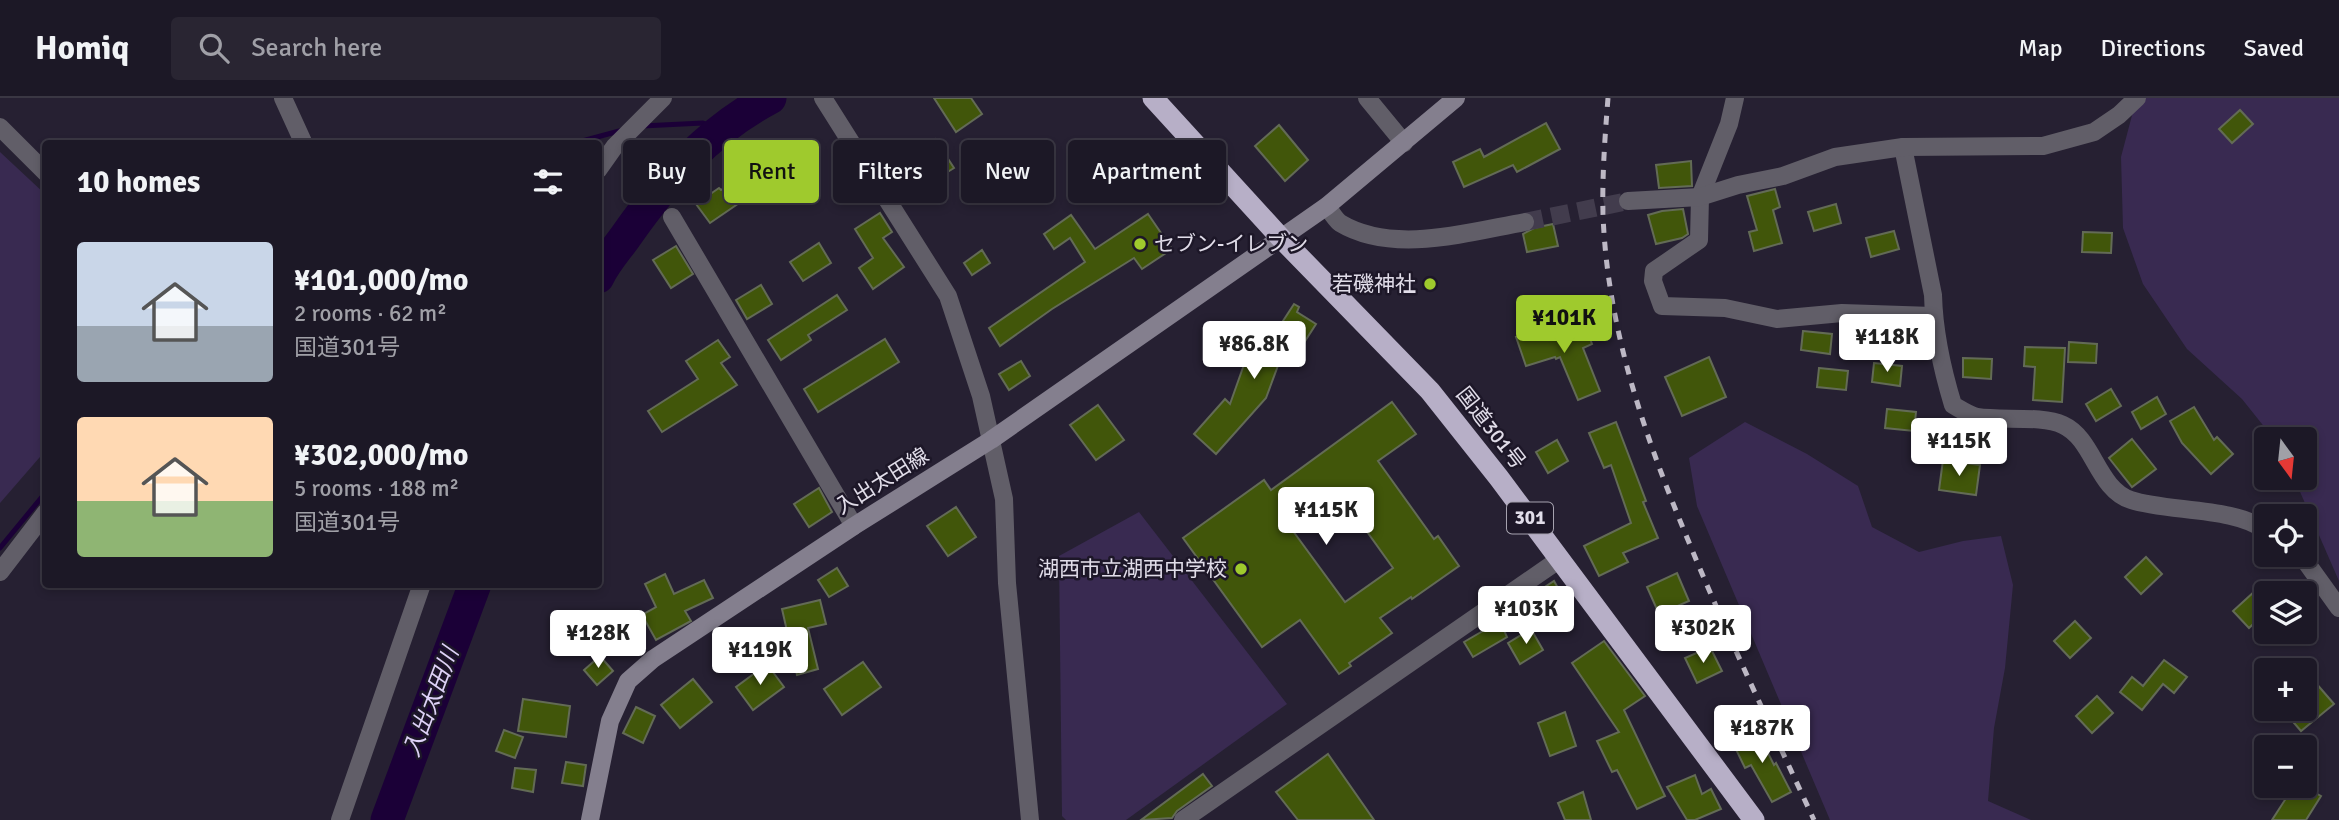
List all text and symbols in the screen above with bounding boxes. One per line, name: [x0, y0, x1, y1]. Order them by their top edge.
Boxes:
search box: [171, 17, 661, 80]
text: Homiq: [35, 28, 129, 69]
icon: search: [195, 29, 233, 67]
text: Search here: [251, 32, 382, 64]
text: Map: [2018, 33, 2063, 63]
text: Directions: [2101, 33, 2206, 63]
text: Saved: [2244, 33, 2304, 63]
chip: Buy: [623, 140, 710, 203]
chip: Rent: [724, 140, 819, 203]
chip: Filters: [833, 140, 947, 203]
chip: New: [961, 140, 1054, 203]
chip: Apartment: [1068, 140, 1226, 203]
icon: filters: [529, 163, 567, 201]
text: 10 homes: [77, 164, 200, 201]
place label: セブン-イレブン: [1154, 231, 1308, 257]
marker: セブン-イレブン: [1132, 236, 1148, 252]
text: ¥101,000/mo: [294, 262, 468, 299]
icon: home: [133, 270, 217, 354]
place label: 若磯神社: [1332, 271, 1416, 297]
marker: 若磯神社: [1422, 276, 1438, 292]
pin: ¥101K: [1515, 296, 1613, 355]
text: 2 rooms · 62 m²: [294, 299, 447, 328]
text: ¥101K: [1532, 303, 1596, 332]
pin: ¥118K: [1838, 314, 1936, 374]
pin: ¥86.8K: [1197, 322, 1311, 381]
text: ¥118K: [1855, 322, 1919, 351]
text: ¥86.8K: [1219, 329, 1289, 358]
text: 国道301号: [294, 333, 400, 362]
street label: 国道301号: [1451, 382, 1531, 474]
pin: ¥115K: [1910, 418, 2008, 478]
text: ¥115K: [1927, 426, 1991, 455]
north arrow: [2254, 427, 2317, 490]
map controls: [2254, 427, 2317, 798]
text: ¥302,000/mo: [294, 437, 468, 474]
street label: 入出太田線: [831, 442, 933, 520]
icon: home: [133, 445, 217, 529]
text: 5 rooms · 188 m²: [294, 474, 459, 503]
pin: ¥115K: [1277, 488, 1375, 547]
text: ¥115K: [1294, 495, 1358, 524]
road number: 301: [1507, 502, 1553, 534]
button: locate: [2254, 504, 2317, 567]
text: 国道301号: [294, 508, 400, 537]
place label: 湖西市立湖西中学校: [1038, 556, 1227, 582]
marker: 湖西市立湖西中学校: [1233, 561, 1249, 577]
button: layers: [2254, 581, 2317, 644]
pin: ¥103K: [1477, 587, 1575, 646]
text: ¥103K: [1494, 594, 1558, 623]
pin: ¥302K: [1654, 606, 1752, 665]
pin: ¥128K: [549, 610, 647, 670]
text: ¥302K: [1671, 613, 1735, 642]
text: ¥128K: [566, 618, 630, 647]
pin: ¥119K: [711, 628, 809, 687]
text: ¥119K: [728, 635, 792, 664]
water label: 入出太田川: [397, 640, 466, 761]
button: +: [2254, 658, 2317, 721]
pin: ¥187K: [1713, 706, 1811, 765]
text: ¥187K: [1730, 713, 1794, 742]
button: −: [2254, 735, 2317, 798]

